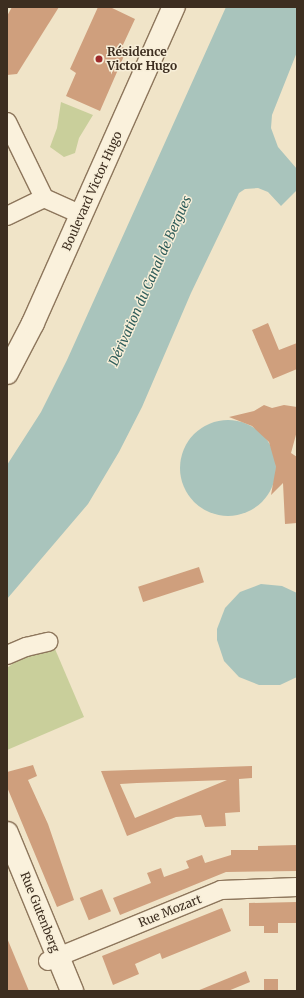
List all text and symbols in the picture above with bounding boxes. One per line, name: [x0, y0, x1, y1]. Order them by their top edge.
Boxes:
place label: Résidence Victor Hugo: [107, 45, 177, 73]
marker: Résidence Victor Hugo: [94, 54, 104, 64]
street label: Boulevard Victor Hugo: [59, 129, 125, 253]
water label: Dérivation du Canal de Bergues: [106, 194, 196, 368]
street label: Rue Gutenberg: [17, 870, 63, 954]
street label: Rue Mozart: [136, 892, 204, 930]

